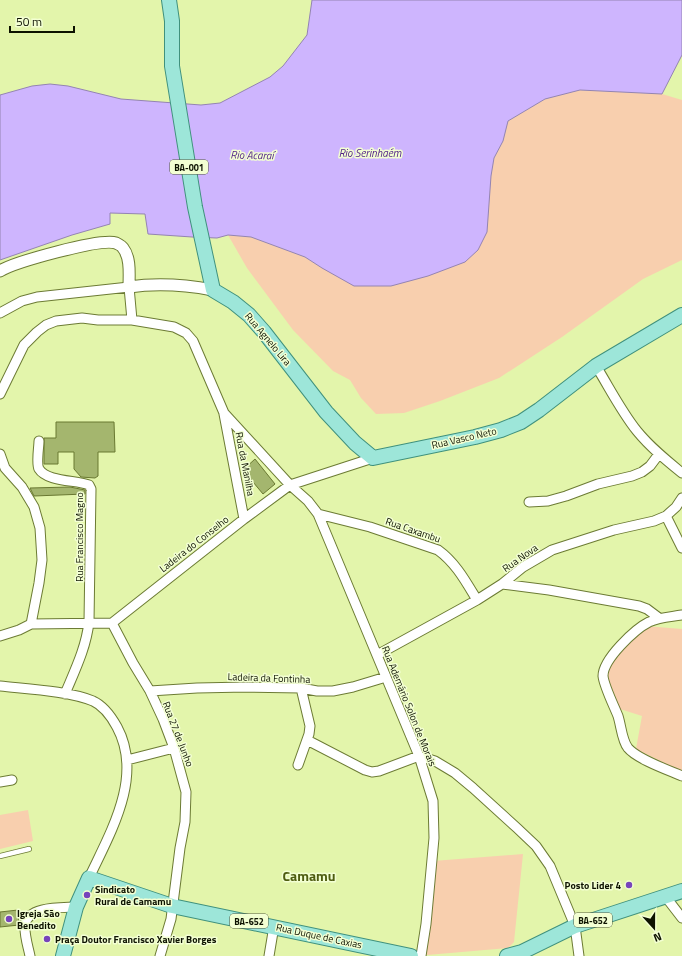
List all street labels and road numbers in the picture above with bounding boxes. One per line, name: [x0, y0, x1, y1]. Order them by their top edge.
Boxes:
road number: BA-001: [170, 160, 208, 174]
street label: Rua Agnelo Lira: [241, 309, 295, 369]
street label: Rua Vasco Neto: [430, 423, 498, 453]
street label: Rua da Manilha: [231, 431, 259, 497]
street label: Rua Francisco Magno: [72, 492, 87, 582]
street label: Ladeira do Conselho: [156, 512, 232, 576]
street label: Rua Caxambu: [383, 514, 443, 546]
street label: Rua Nova: [499, 540, 541, 576]
street label: Rua Ademário Solon de Morais: [378, 644, 440, 769]
street label: Ladeira da Fontinha: [227, 669, 311, 687]
street label: Rua 27 de Junho: [159, 699, 197, 769]
road number: BA-652: [574, 913, 612, 927]
road number: BA-652: [230, 914, 268, 928]
street label: Rua Duque de Caxias: [275, 920, 364, 953]

